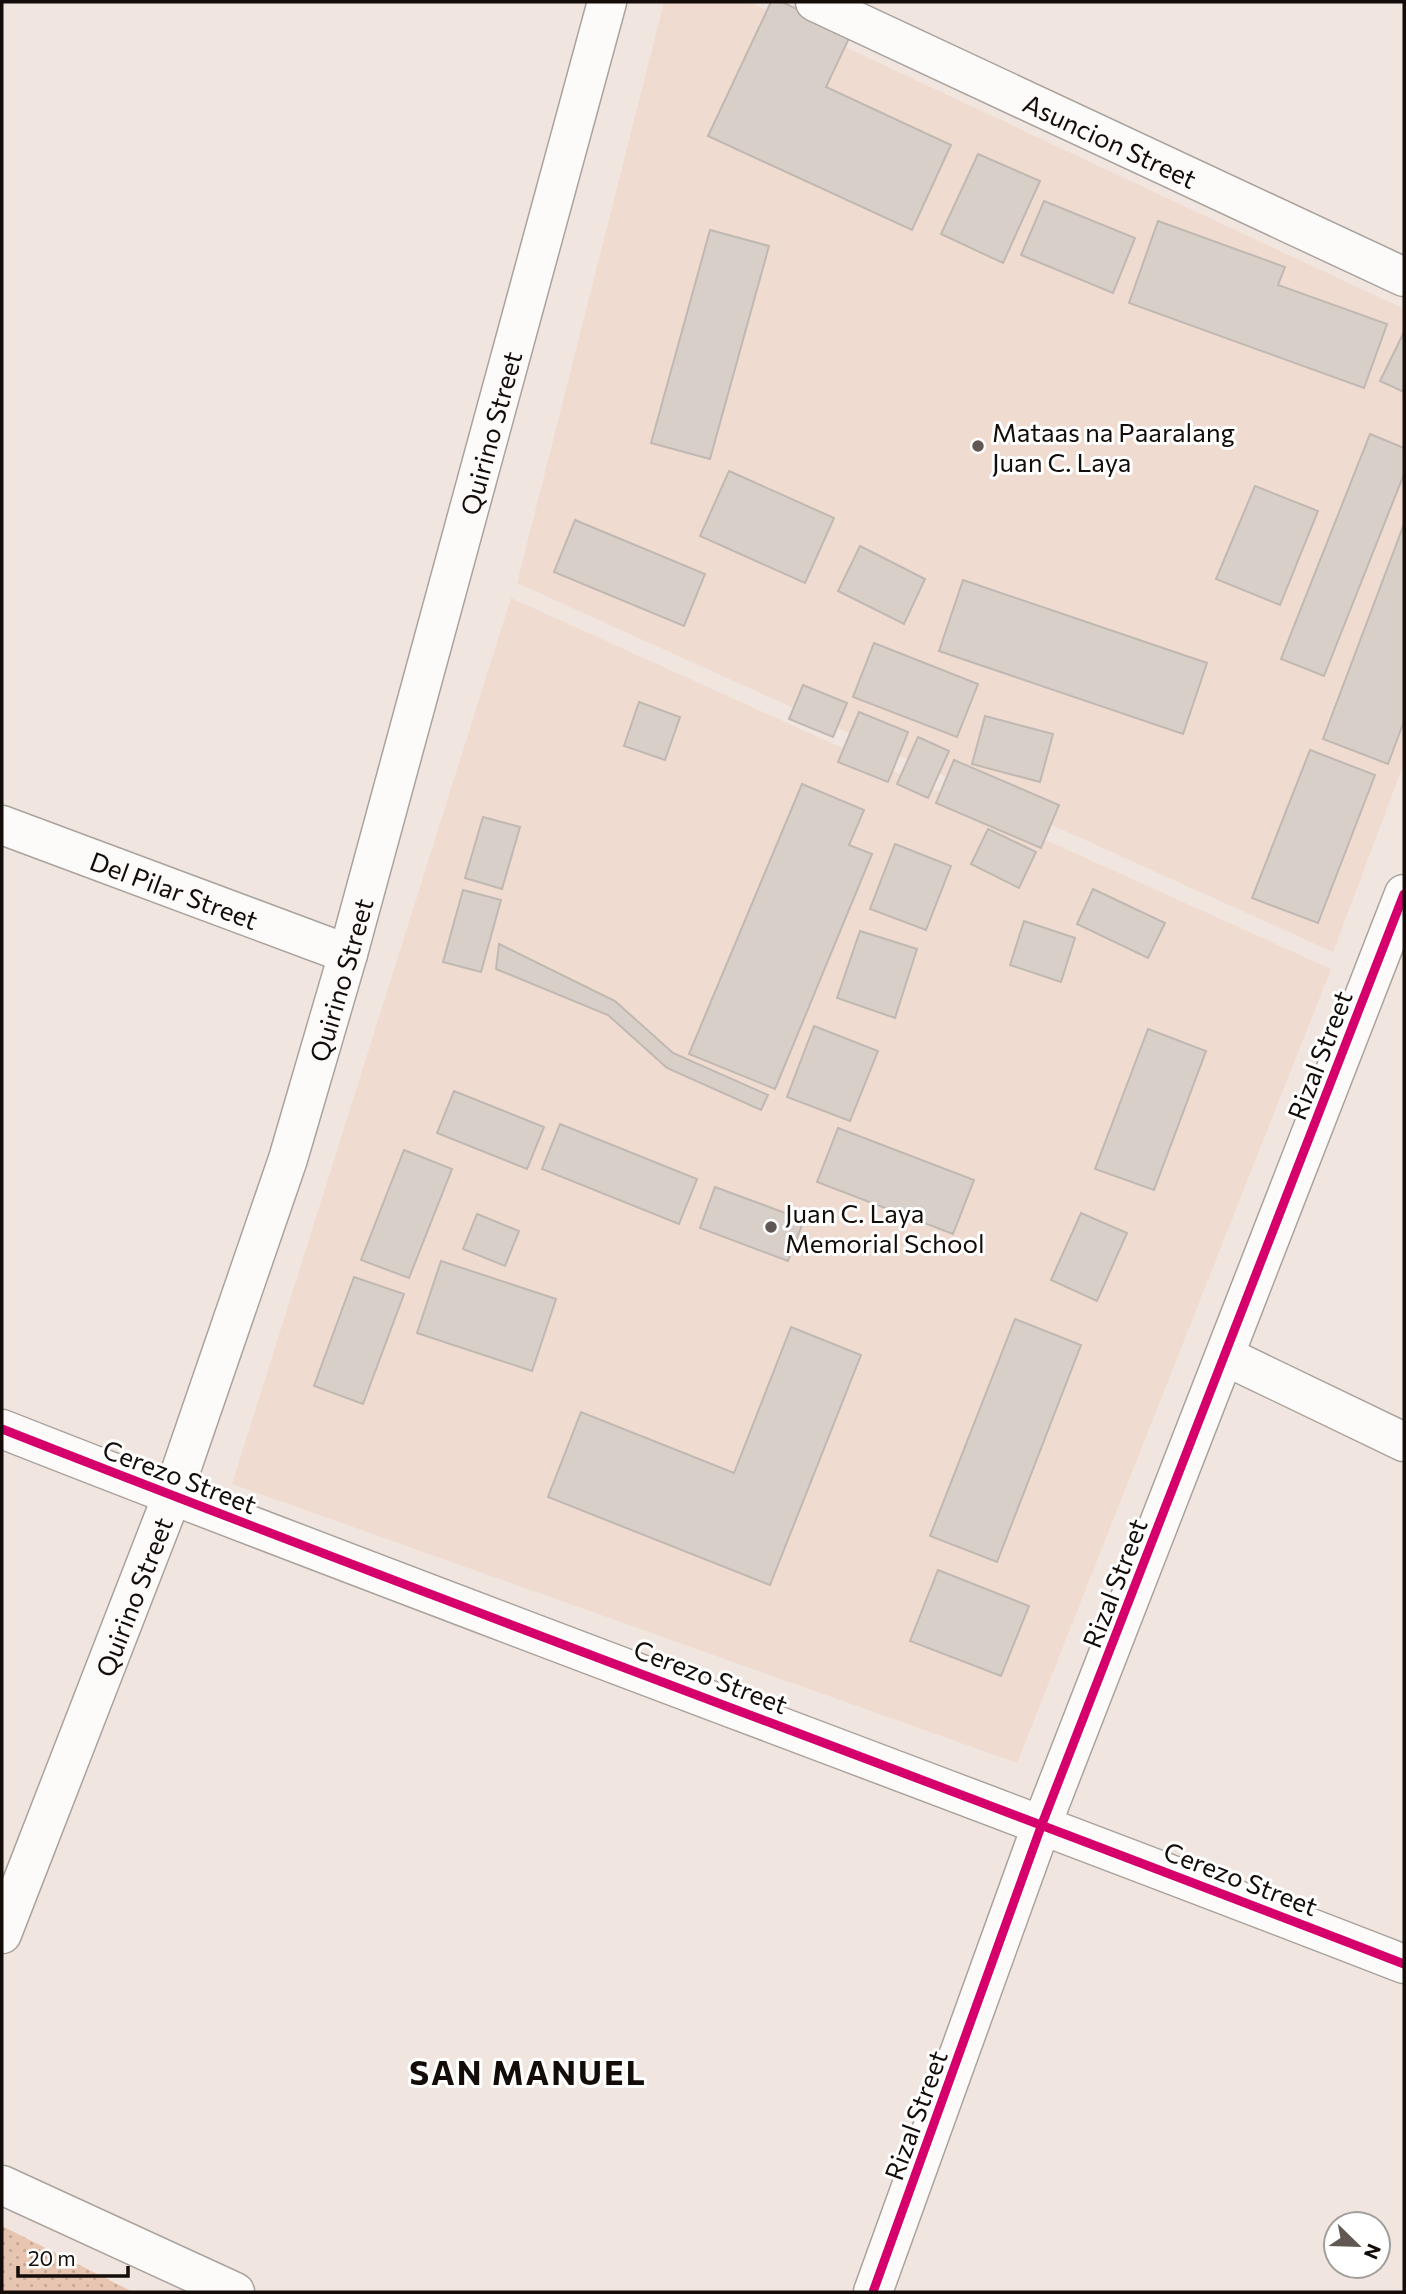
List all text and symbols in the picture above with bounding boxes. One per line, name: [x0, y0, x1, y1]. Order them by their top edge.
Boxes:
street label: Asuncion Street: [1019, 86, 1202, 194]
street label: Quirino Street: [453, 347, 527, 518]
place label: Mataas na Paaralang Juan C. Laya: [992, 416, 1235, 477]
marker: Mataas na Paaralang Juan C. Laya: [970, 438, 986, 454]
street label: Del Pilar Street: [86, 844, 263, 935]
street label: Quirino Street: [302, 895, 378, 1065]
street label: Rizal Street: [1280, 986, 1358, 1124]
place label: Juan C. Laya Memorial School: [785, 1197, 985, 1258]
marker: Juan C. Laya Memorial School: [763, 1219, 779, 1235]
street label: Cerezo Street: [99, 1432, 261, 1520]
street label: Quirino Street: [88, 1512, 178, 1681]
street label: Rizal Street: [1075, 1514, 1153, 1652]
street label: Cerezo Street: [630, 1632, 792, 1720]
street label: Cerezo Street: [1160, 1834, 1322, 1922]
street label: Rizal Street: [877, 2046, 953, 2184]
district label: SAN MANUEL: [409, 2051, 647, 2092]
north arrow: [1322, 2210, 1392, 2280]
scale bar: [18, 2234, 128, 2278]
text: N: [1360, 2241, 1386, 2263]
text: 20 m: [28, 2245, 76, 2270]

